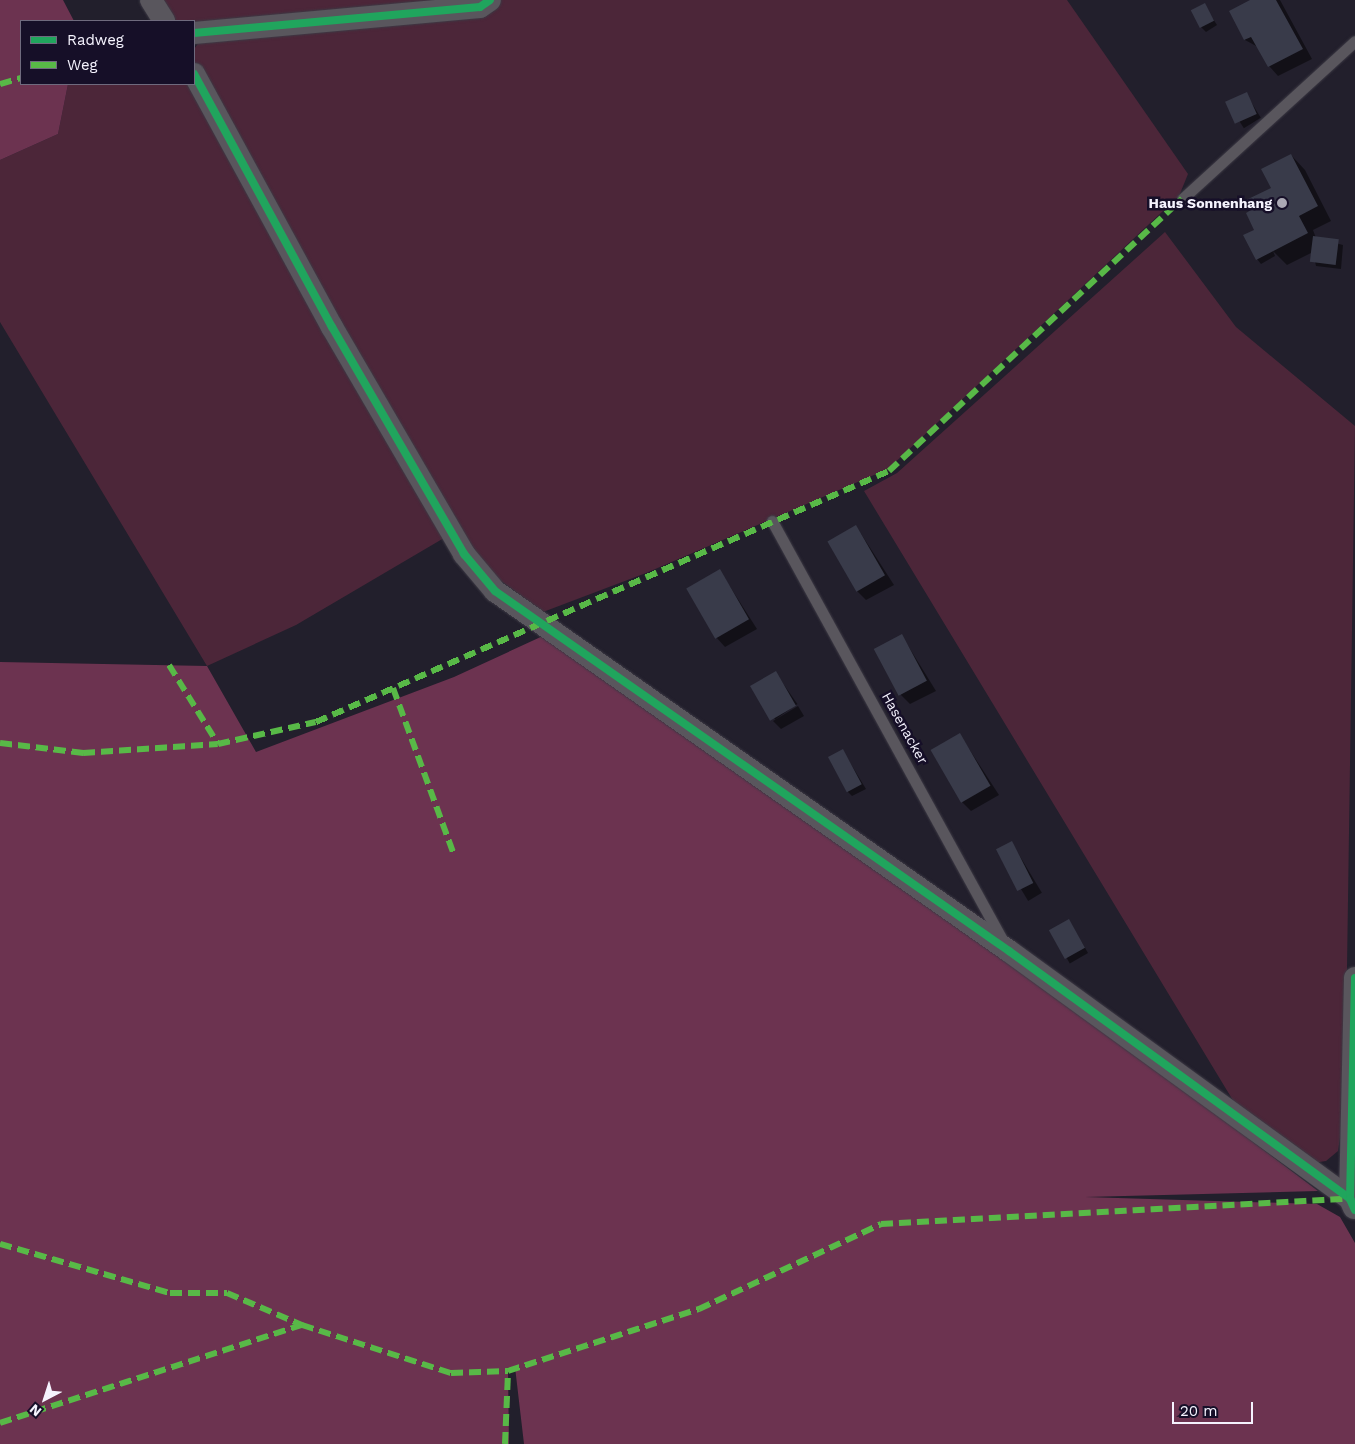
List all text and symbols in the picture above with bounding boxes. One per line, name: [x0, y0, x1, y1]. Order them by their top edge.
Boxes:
legend: [20, 20, 195, 85]
text: Radweg: [67, 31, 124, 49]
text: Weg: [67, 56, 98, 74]
place label: Haus Sonnenhang: [1149, 195, 1272, 211]
marker: Haus Sonnenhang: [1276, 197, 1288, 209]
street label: Hasenacker: [878, 689, 932, 767]
north arrow: [20, 1374, 70, 1424]
scale bar: [1175, 1392, 1256, 1424]
text: N: [26, 1401, 44, 1420]
text: 20 m: [1180, 1402, 1218, 1420]

